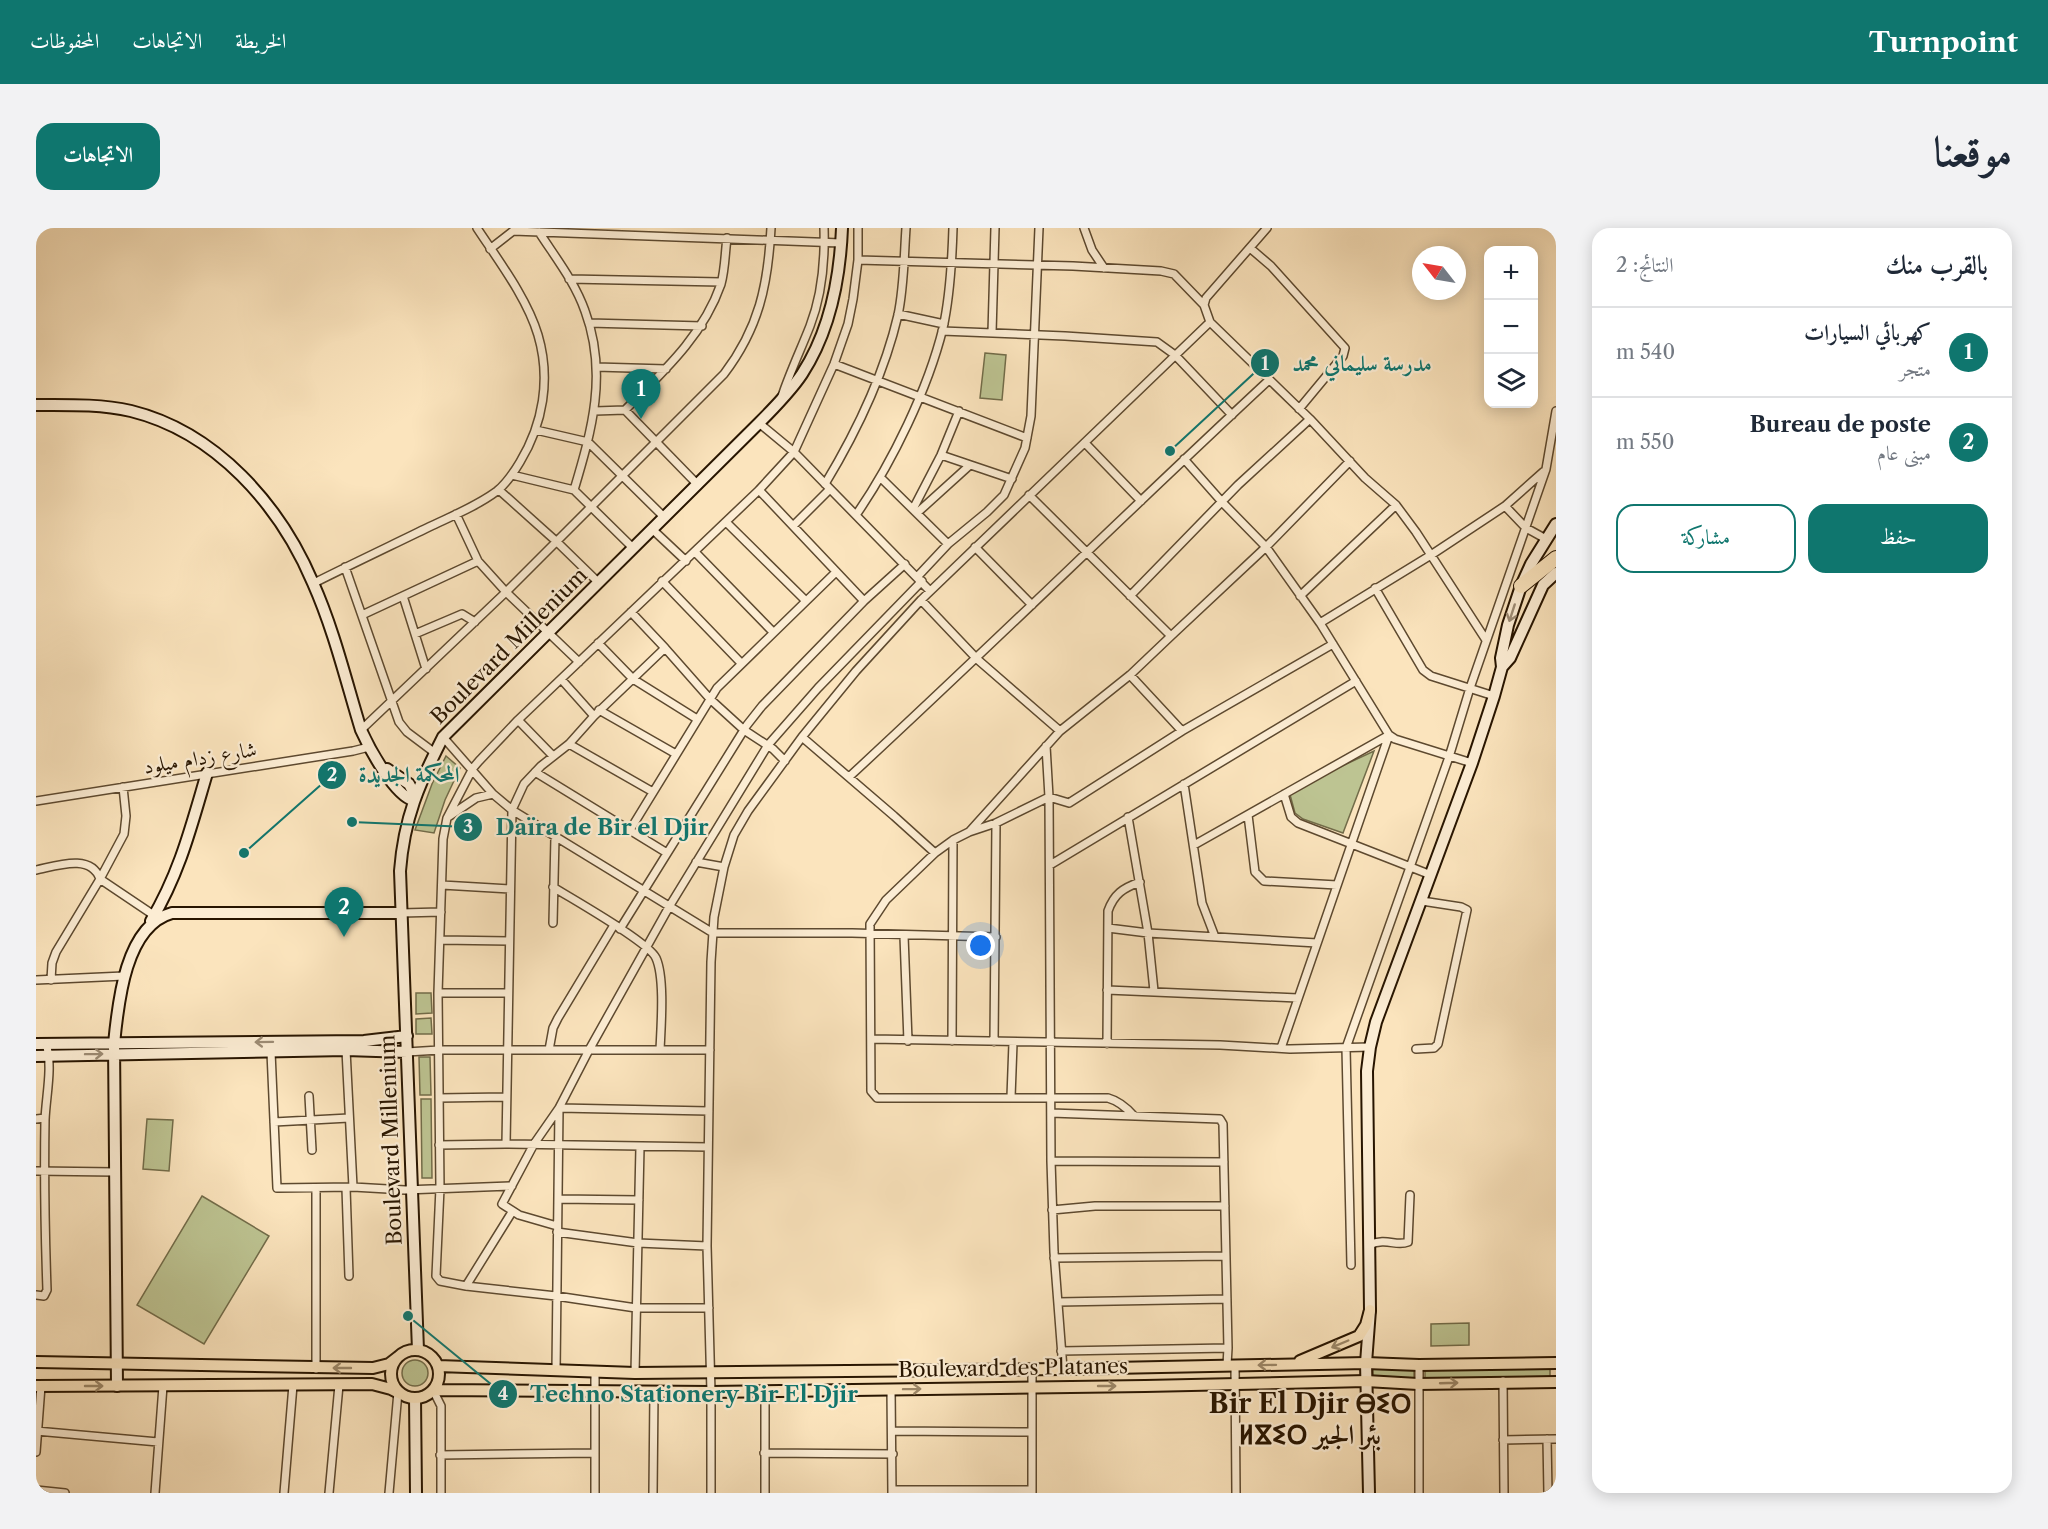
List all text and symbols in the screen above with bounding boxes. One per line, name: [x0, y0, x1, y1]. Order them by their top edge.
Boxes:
text: Turnpoint: [1869, 25, 2018, 59]
text: المحفوظات: [30, 28, 99, 53]
text: الاتجاهات: [132, 28, 202, 53]
text: الخريطة: [235, 28, 286, 53]
button: الاتجاهات: [36, 123, 160, 190]
text: موقعنا: [1934, 125, 2012, 177]
north arrow: [1412, 246, 1466, 300]
map controls: [1484, 246, 1538, 408]
button: +: [1484, 246, 1538, 300]
text: بالقرب منك: [1885, 249, 1988, 281]
text: النتائج: 2: [1616, 253, 1674, 277]
button: −: [1484, 300, 1538, 354]
text: كهربائي السيارات: [1804, 319, 1931, 346]
text: 540 m: [1616, 340, 1675, 364]
text: 1: [1964, 340, 1973, 364]
callout: مدرسة سليماني محمد: [1250, 343, 1444, 383]
text: مدرسة سليماني محمد: [1292, 350, 1432, 382]
text: 1: [1261, 353, 1269, 375]
button: layers: [1484, 354, 1538, 408]
text: متجر: [1899, 357, 1931, 381]
pin: 1: [622, 370, 660, 419]
text: Bureau de poste: [1749, 411, 1931, 438]
text: 550 m: [1616, 430, 1674, 454]
text: 2: [1963, 430, 1974, 454]
text: مبنى عام: [1877, 441, 1931, 465]
button: مشاركة: [1616, 504, 1796, 573]
button: حفظ: [1808, 504, 1988, 573]
street label: Boulevard Millenium: [425, 562, 592, 729]
one-way arrow: [1506, 604, 1517, 623]
street label: شارع زدام ميلود: [142, 736, 259, 785]
callout: المحكمة الجديدة: [317, 755, 472, 795]
text: المحكمة الجديدة: [358, 761, 460, 788]
text: 2: [327, 764, 337, 786]
callout: Daïra de Bir el Djir: [453, 807, 720, 847]
text: Daïra de Bir el Djir: [496, 814, 709, 841]
text: 3: [463, 816, 473, 838]
pin: 2: [324, 888, 364, 937]
your location: [966, 931, 995, 960]
street label: Boulevard Millenium: [374, 1034, 407, 1246]
one-way arrow: [255, 1036, 275, 1048]
one-way arrow: [84, 1048, 104, 1060]
one-way arrow: [1331, 1339, 1349, 1350]
street label: Boulevard des Platanes: [898, 1353, 1128, 1382]
one-way arrow: [1257, 1359, 1277, 1370]
one-way arrow: [333, 1362, 353, 1374]
callout: Techno Stationery Bir El Djir: [488, 1374, 870, 1414]
one-way arrow: [1438, 1377, 1458, 1388]
one-way arrow: [84, 1380, 104, 1392]
text: Techno Stationery Bir El Djir: [530, 1381, 858, 1408]
one-way arrow: [1096, 1381, 1116, 1392]
text: 4: [498, 1383, 508, 1405]
one-way arrow: [901, 1383, 921, 1394]
district label: Bir El Djir ⴱⵉⵔ ⵍⴵⵉⵔ بئر الجير: [1209, 1387, 1411, 1451]

